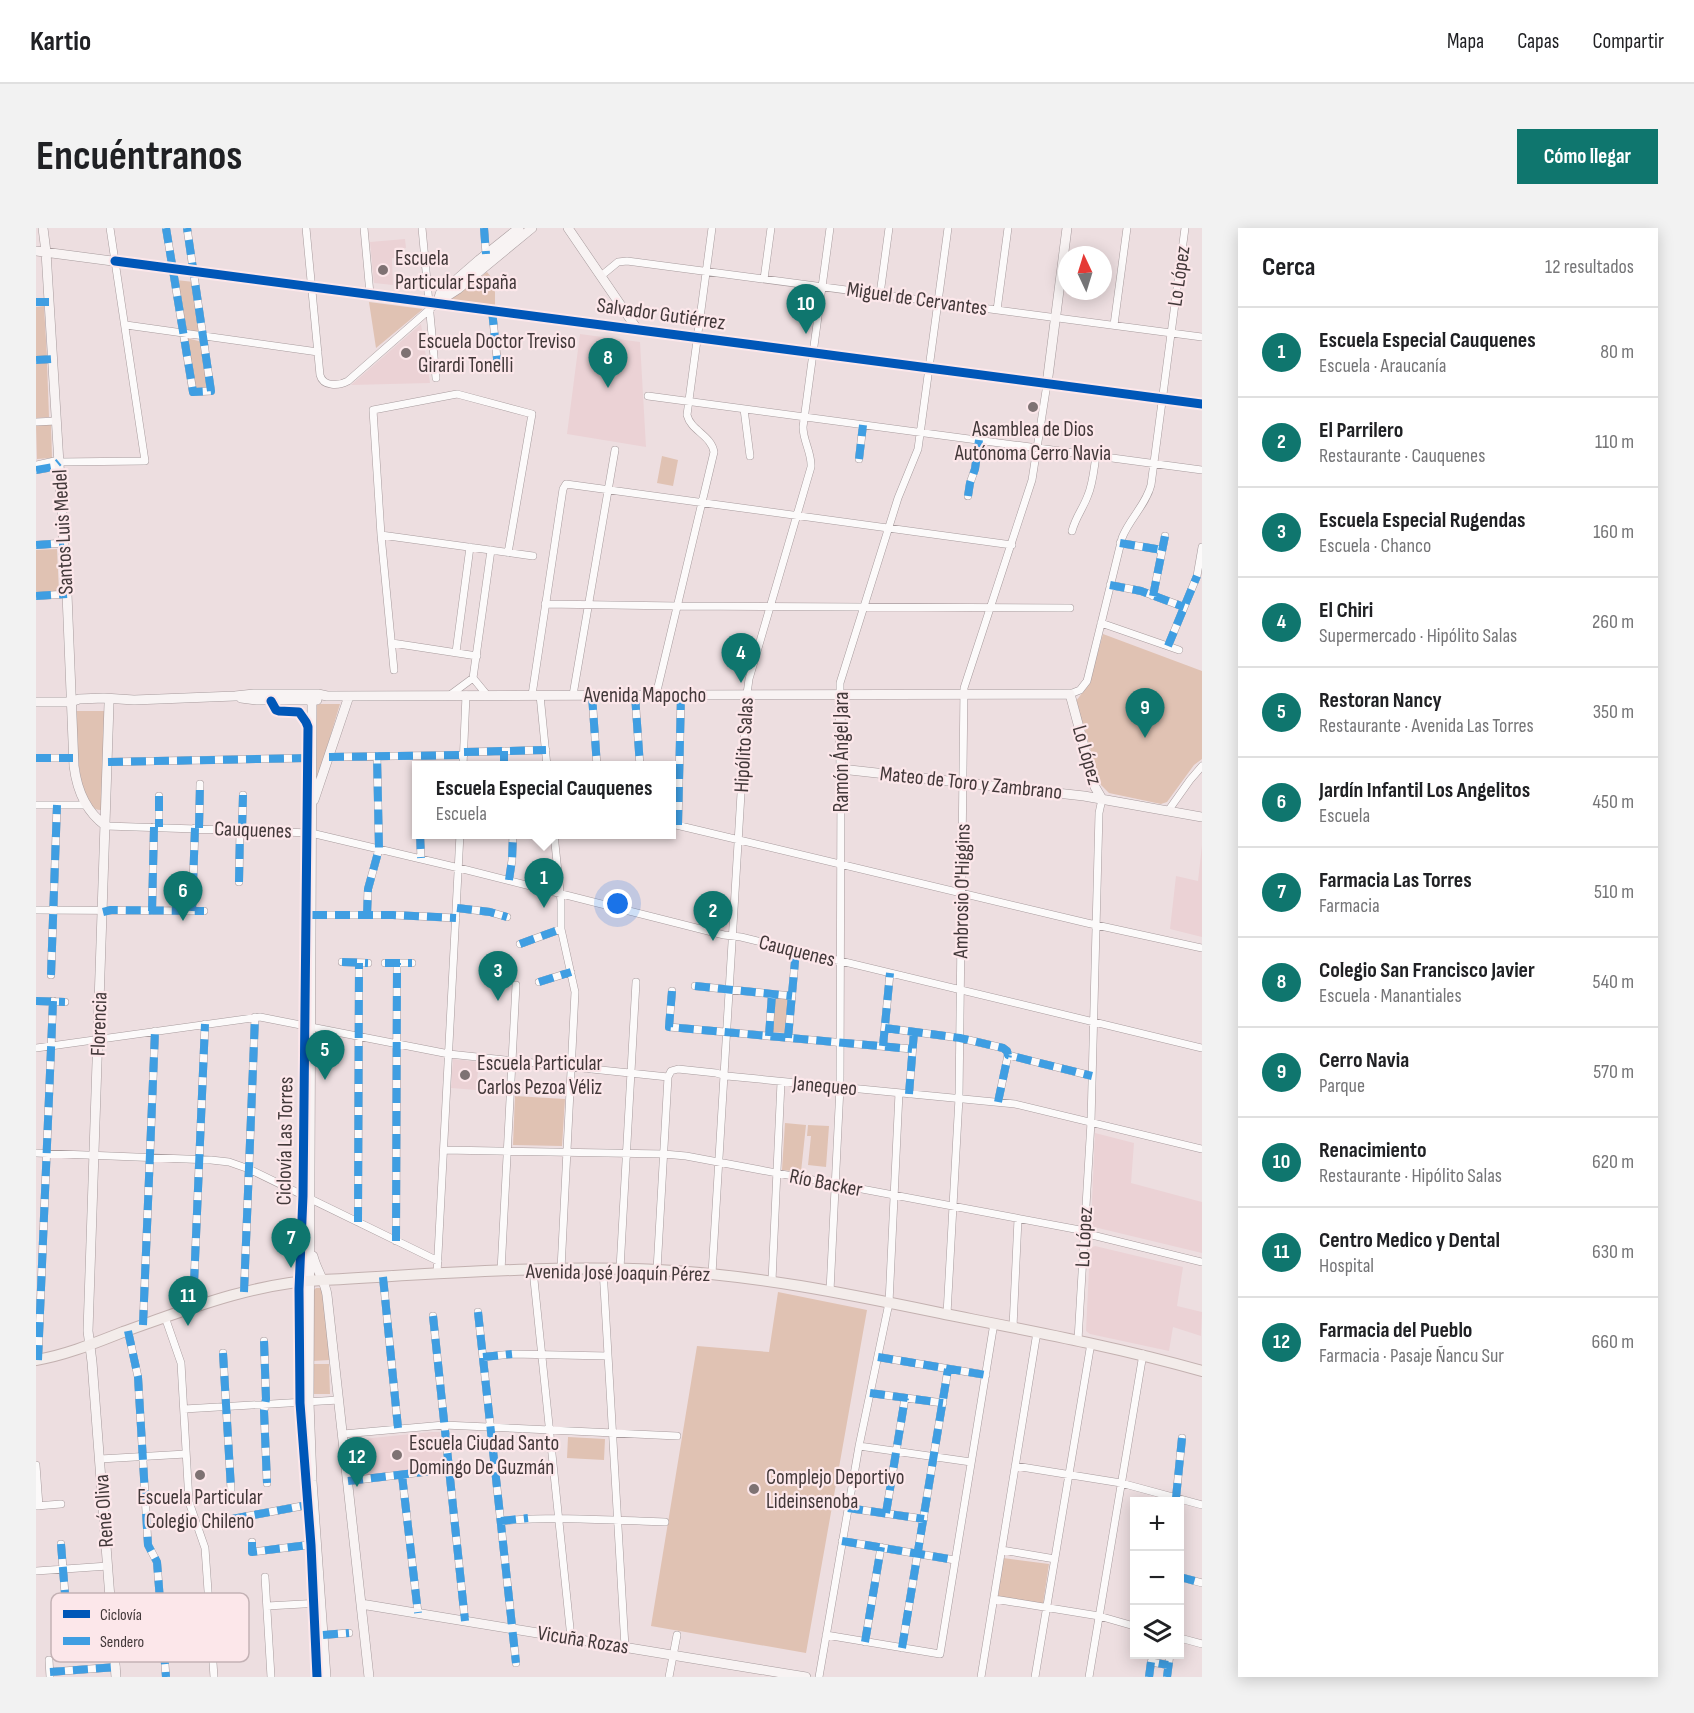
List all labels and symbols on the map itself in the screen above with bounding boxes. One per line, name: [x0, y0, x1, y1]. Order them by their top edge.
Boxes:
street label: Lo López: [1162, 244, 1196, 308]
place label: Escuela Particular España: [395, 246, 517, 295]
north arrow: [1058, 246, 1112, 300]
marker: Escuela Particular España: [376, 263, 390, 277]
street label: Miguel de Cervantes: [845, 277, 989, 321]
pin: 10: [786, 285, 826, 334]
street label: Salvador Gutiérrez: [595, 293, 727, 335]
place label: Escuela Doctor Treviso Girardi Tonelli: [418, 329, 576, 378]
pin: 8: [588, 338, 628, 388]
marker: Escuela Doctor Treviso Girardi Tonelli: [399, 346, 413, 360]
marker: Asamblea de Dios Autónoma Cerro Navia: [1026, 400, 1040, 414]
place label: Asamblea de Dios Autónoma Cerro Navia: [954, 417, 1111, 466]
street label: Santos Luis Medel: [47, 469, 79, 595]
pin: 4: [722, 634, 760, 683]
street label: Avenida Mapocho: [583, 683, 706, 708]
pin: 9: [1126, 688, 1164, 738]
street label: Ramón Ángel Jara: [829, 692, 854, 812]
street label: Hipólito Salas: [729, 697, 759, 793]
street label: Lo López: [1067, 722, 1107, 788]
street label: Mateo de Toro y Zambrano: [879, 761, 1063, 805]
street label: Cauquenes: [214, 816, 292, 844]
street label: Ambrosio O'Higgins: [948, 823, 976, 960]
pin: 1: [524, 858, 564, 908]
pin: 6: [164, 872, 202, 921]
your location: [603, 889, 632, 918]
pin: 2: [694, 892, 732, 941]
street label: Cauquenes: [756, 929, 838, 973]
pin: 3: [478, 952, 518, 1001]
street label: Florencia: [85, 992, 113, 1056]
pin: 5: [306, 1030, 344, 1080]
place label: Escuela Particular Carlos Pezoa Véliz: [477, 1051, 603, 1100]
marker: Escuela Particular Carlos Pezoa Véliz: [458, 1068, 472, 1082]
street label: Janequeo: [791, 1071, 858, 1101]
street label: Ciclovía Las Torres: [271, 1076, 299, 1206]
street label: Río Backer: [787, 1164, 865, 1202]
street label: Lo López: [1070, 1206, 1098, 1268]
pin: 7: [272, 1218, 310, 1268]
street label: Avenida José Joaquín Pérez: [525, 1259, 711, 1287]
pin: 11: [168, 1276, 208, 1326]
place label: Escuela Ciudad Santo Domingo De Guzmán: [409, 1431, 559, 1480]
pin: 12: [338, 1438, 376, 1487]
marker: Escuela Ciudad Santo Domingo De Guzmán: [390, 1448, 404, 1462]
place label: Complejo Deportivo Lideinsenoba: [766, 1465, 905, 1514]
marker: Escuela Particular Colegio Chileno: [193, 1468, 207, 1482]
street label: René Oliva: [89, 1474, 119, 1548]
marker: Complejo Deportivo Lideinsenoba: [747, 1482, 761, 1496]
place label: Escuela Particular Colegio Chileno: [137, 1485, 263, 1534]
legend: [51, 1593, 249, 1662]
text: Ciclovía: [100, 1606, 142, 1625]
street label: Vicuña Rozas: [536, 1620, 630, 1660]
text: Sendero: [100, 1633, 144, 1652]

